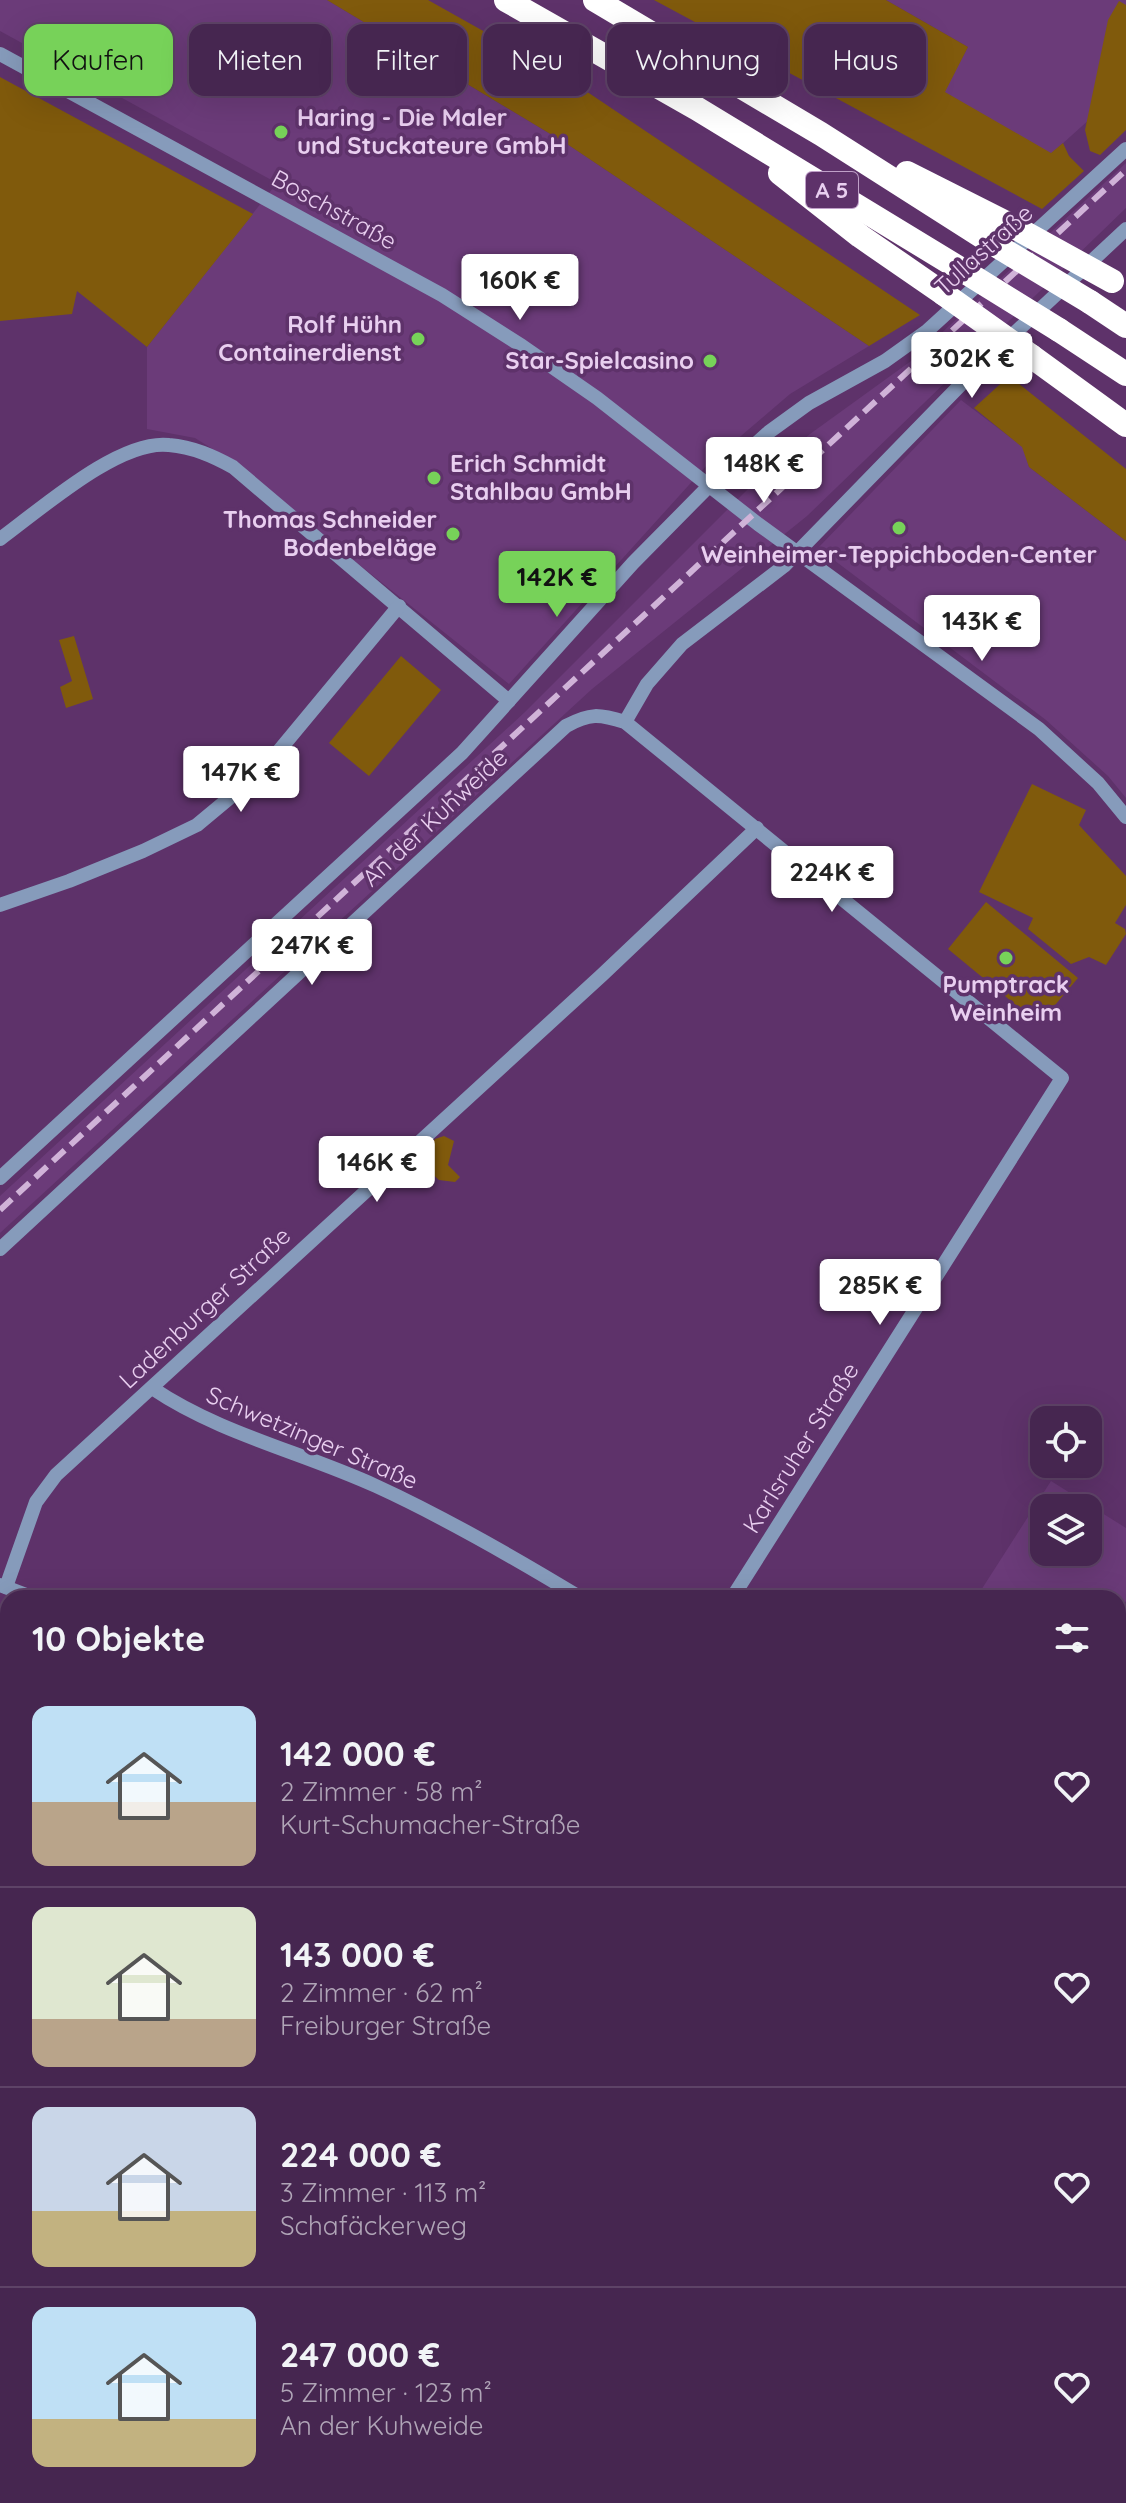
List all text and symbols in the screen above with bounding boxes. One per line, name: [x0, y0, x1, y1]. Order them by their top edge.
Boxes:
chip: Kaufen: [24, 24, 173, 96]
chip: Mieten: [189, 24, 331, 96]
chip: Filter: [347, 24, 467, 96]
chip: Neu: [483, 24, 591, 96]
chip: Wohnung: [607, 24, 788, 96]
chip: Haus: [804, 24, 926, 96]
place label: Haring - Die Maler und Stuckateure GmbH: [297, 102, 566, 160]
marker: Haring - Die Maler und Stuckateure GmbH: [272, 123, 290, 141]
street label: Boschstraße: [267, 162, 402, 256]
road number: A 5: [806, 172, 858, 208]
street label: Tullastraße: [928, 197, 1039, 301]
pin: 160K €: [455, 254, 585, 322]
text: 160K €: [479, 263, 561, 296]
place label: Rolf Hühn Containerdienst: [218, 309, 402, 367]
marker: Rolf Hühn Containerdienst: [409, 330, 427, 348]
pin: 302K €: [907, 332, 1037, 400]
text: 302K €: [929, 341, 1015, 374]
place label: Star-Spielcasino: [505, 345, 694, 375]
marker: Star-Spielcasino: [701, 352, 719, 370]
pin: 148K €: [699, 437, 829, 505]
text: 148K €: [724, 446, 804, 479]
place label: Erich Schmidt Stahlbau GmbH: [450, 448, 632, 506]
marker: Erich Schmidt Stahlbau GmbH: [425, 469, 443, 487]
place label: Thomas Schneider Bodenbeläge: [223, 504, 437, 562]
marker: Weinheimer-Teppichboden-Center: [890, 519, 908, 537]
marker: Thomas Schneider Bodenbeläge: [444, 525, 462, 543]
place label: Weinheimer-Teppichboden-Center: [701, 539, 1097, 569]
pin: 142K €: [492, 551, 622, 619]
text: 142K €: [517, 560, 597, 593]
pin: 143K €: [917, 595, 1047, 663]
text: 143K €: [942, 604, 1022, 637]
street label: An der Kuhweide: [355, 742, 513, 892]
pin: 147K €: [176, 746, 306, 814]
text: 147K €: [201, 755, 281, 788]
pin: 224K €: [767, 846, 897, 914]
text: 224K €: [789, 855, 875, 888]
pin: 247K €: [247, 919, 377, 987]
text: 247K €: [270, 928, 354, 961]
marker: Pumptrack Weinheim: [997, 949, 1015, 967]
place label: Pumptrack Weinheim: [943, 969, 1069, 1027]
pin: 146K €: [312, 1136, 442, 1204]
text: 146K €: [337, 1145, 417, 1178]
street label: Ladenburger Straße: [112, 1220, 296, 1394]
pin: 285K €: [815, 1259, 945, 1327]
text: 285K €: [838, 1268, 922, 1301]
street label: Karlsruher Straße: [736, 1356, 865, 1538]
street label: Schwetzinger Straße: [202, 1379, 423, 1495]
map controls: [1030, 1406, 1102, 1566]
button: locate: [1030, 1406, 1102, 1478]
button: layers: [1030, 1494, 1102, 1566]
icon: filters: [1050, 1616, 1094, 1660]
text: 10 Objekte: [32, 1617, 205, 1660]
text: 142 000 €: [280, 1732, 436, 1775]
icon: home: [96, 1738, 192, 1834]
icon: heart: [1050, 1764, 1094, 1808]
text: 2 Zimmer · 58 m²: [280, 1775, 482, 1808]
text: Kurt-Schumacher-Straße: [280, 1808, 581, 1841]
text: 143 000 €: [280, 1933, 434, 1976]
icon: home: [96, 1939, 192, 2035]
icon: heart: [1050, 1965, 1094, 2009]
text: 2 Zimmer · 62 m²: [280, 1976, 483, 2009]
text: Freiburger Straße: [280, 2009, 491, 2042]
text: 224 000 €: [280, 2133, 442, 2176]
icon: home: [96, 2139, 192, 2235]
icon: heart: [1050, 2165, 1094, 2209]
text: 3 Zimmer · 113 m²: [280, 2176, 486, 2209]
text: Schafäckerweg: [280, 2209, 467, 2242]
text: 247 000 €: [280, 2333, 440, 2376]
icon: home: [96, 2339, 192, 2435]
icon: heart: [1050, 2365, 1094, 2409]
text: 5 Zimmer · 123 m²: [280, 2376, 492, 2409]
text: An der Kuhweide: [280, 2409, 484, 2442]

